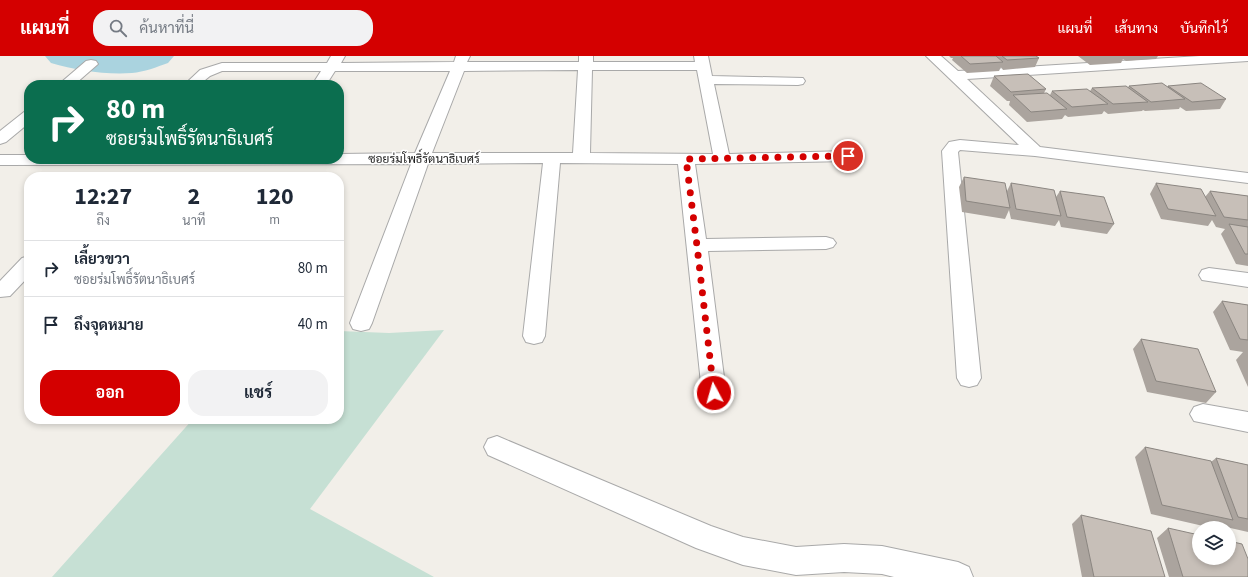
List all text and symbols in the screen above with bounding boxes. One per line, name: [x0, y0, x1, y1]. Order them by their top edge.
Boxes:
search box: [93, 10, 373, 46]
text: แผนที่: [20, 15, 69, 42]
icon: search: [107, 17, 129, 39]
text: ค้นหาที่นี่: [139, 18, 194, 39]
text: แผนที่: [1057, 19, 1092, 39]
text: เส้นทาง: [1114, 19, 1158, 39]
text: บันทึกไว้: [1180, 19, 1228, 39]
text: 80 m: [106, 89, 165, 129]
icon: right: [40, 96, 92, 148]
text: ซอยร่มโพธิ์รัตนาธิเบศร์: [106, 127, 274, 152]
pin: [831, 139, 865, 173]
icon: arrive: [837, 145, 859, 167]
street label: ซอยร่มโพธิ์รัตนาธิเบศร์: [368, 148, 480, 168]
text: 12:27: [74, 179, 132, 214]
text: 2: [188, 179, 200, 214]
text: 120: [256, 179, 294, 214]
text: m: [269, 211, 280, 229]
text: ถึง: [96, 212, 110, 230]
text: นาที: [182, 212, 206, 230]
text: เลี้ยวขวา: [74, 249, 130, 270]
icon: right: [40, 258, 62, 280]
text: 80 m: [298, 258, 328, 279]
text: ซอยร่มโพธิ์รัตนาธิเบศร์: [74, 271, 195, 289]
icon: arrive: [40, 314, 62, 336]
text: 40 m: [298, 314, 328, 335]
text: ถึงจุดหมาย: [74, 315, 144, 336]
button: ออก: [40, 370, 180, 416]
button: แชร์: [188, 370, 328, 416]
position arrow: [693, 372, 735, 414]
map controls: [1192, 521, 1236, 565]
button: layers: [1192, 521, 1236, 565]

